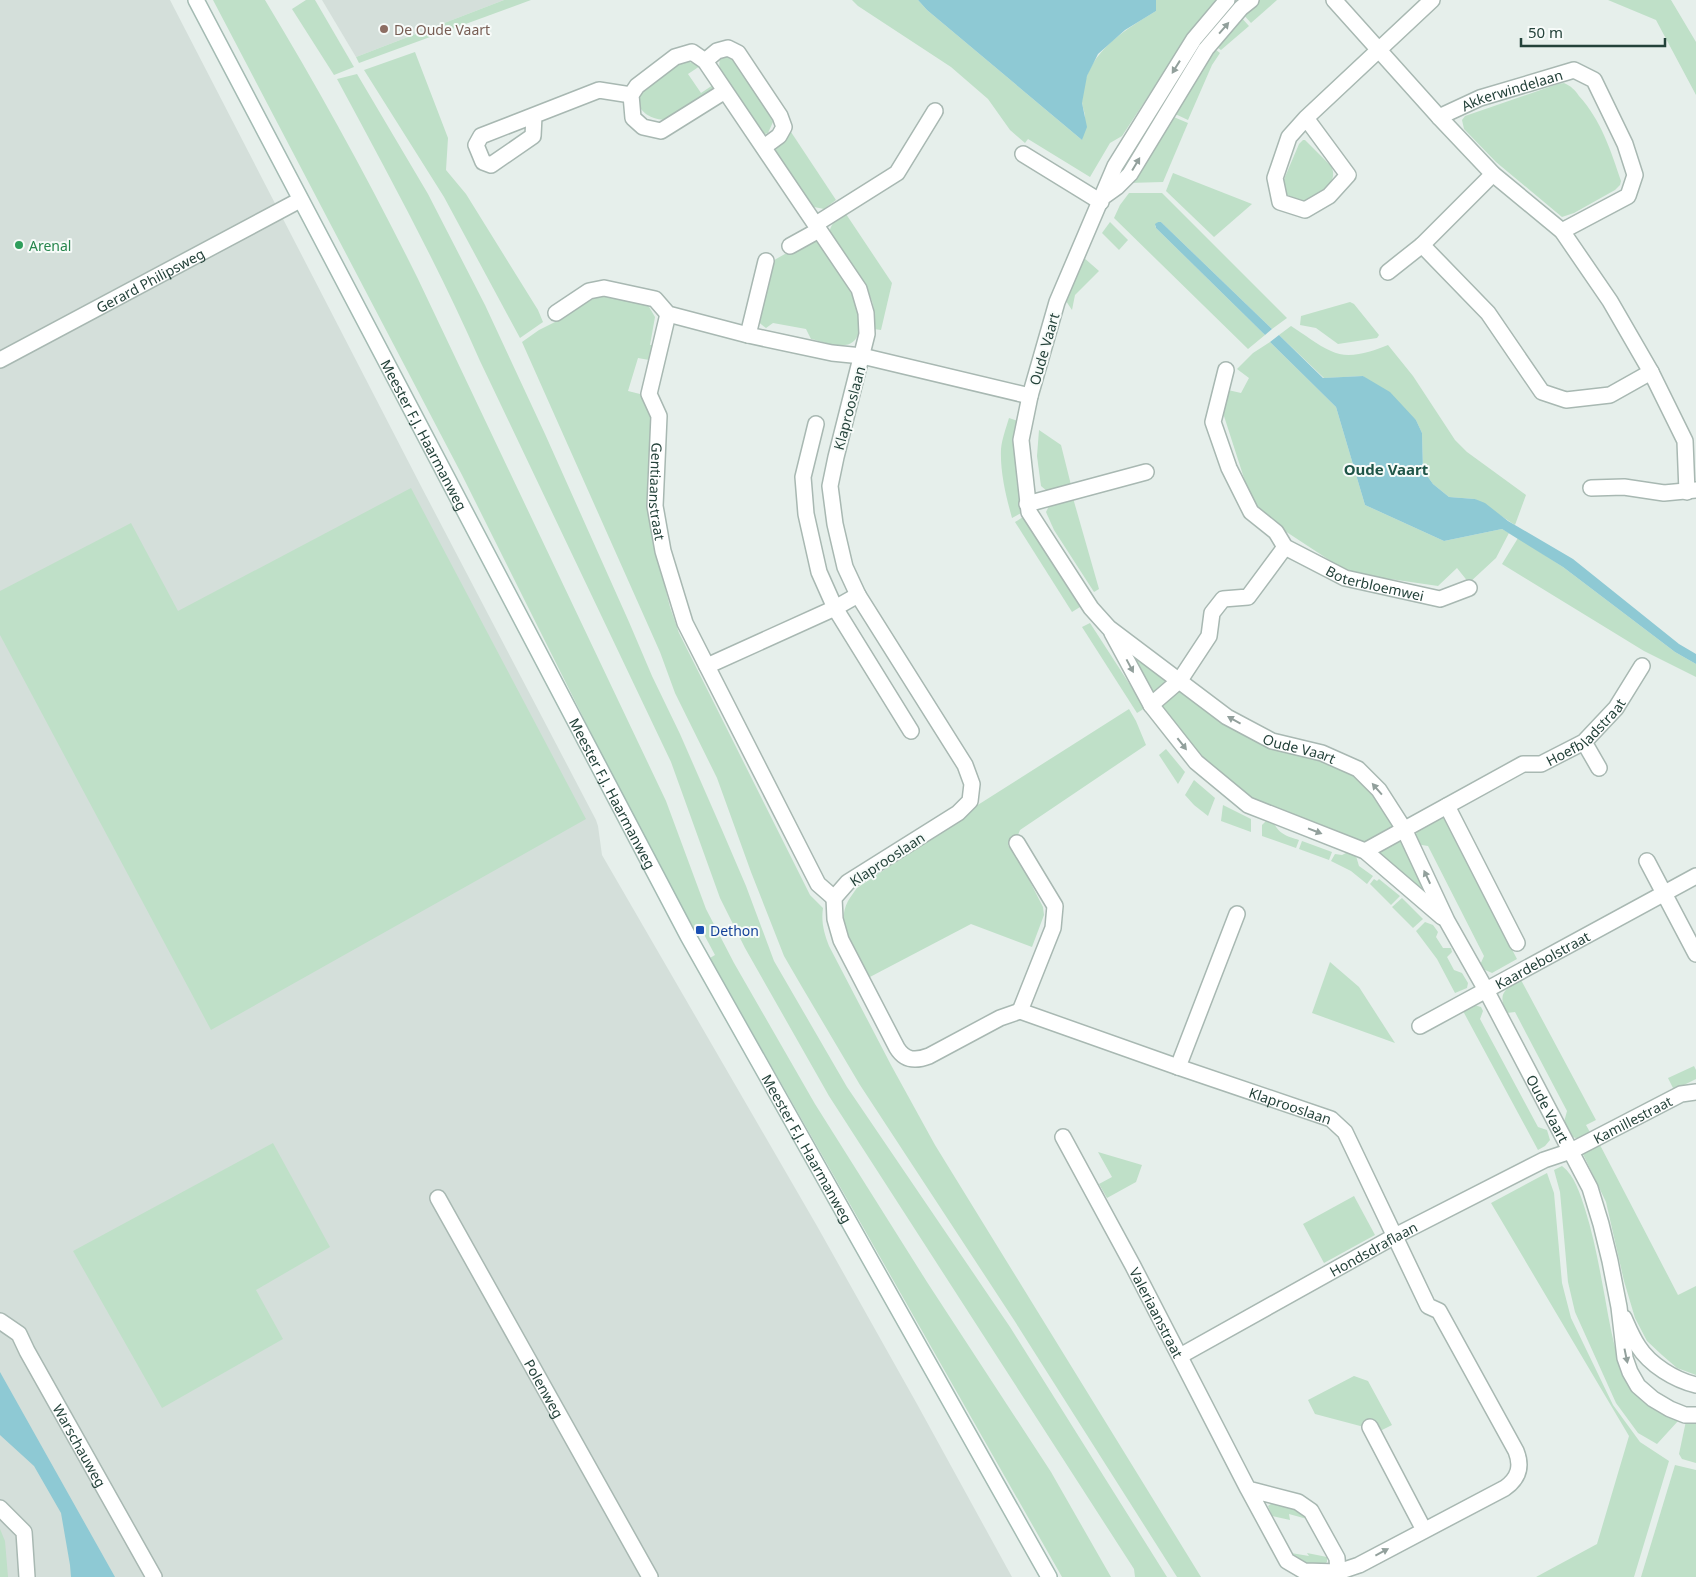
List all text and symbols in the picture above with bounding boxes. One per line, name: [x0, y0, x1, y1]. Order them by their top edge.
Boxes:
scale bar: [1521, 15, 1665, 47]
place label: De Oude Vaart: [394, 20, 490, 39]
one-way arrow: [1219, 22, 1230, 35]
text: 50 m: [1528, 22, 1563, 42]
marker: De Oude Vaart: [378, 23, 390, 35]
one-way arrow: [1172, 60, 1181, 73]
street label: Akkerwindelaan: [1458, 64, 1565, 115]
one-way arrow: [1132, 158, 1141, 171]
place label: Arenal: [29, 236, 71, 255]
marker: Arenal: [13, 239, 25, 251]
street label: Gerard Philipsweg: [93, 243, 207, 317]
street label: Oude Vaart: [1025, 311, 1063, 387]
street label: Meester F.J. Haarmanweg: [377, 356, 472, 513]
street label: Klaprooslaan: [829, 364, 869, 452]
street label: Gentiaanstraat: [645, 442, 670, 542]
district label: Oude Vaart: [1344, 459, 1429, 479]
street label: Boterbloemwei: [1323, 560, 1426, 605]
one-way arrow: [1126, 660, 1135, 673]
street label: Hoefbladstraat: [1542, 695, 1629, 770]
street label: Meester F.J. Haarmanweg: [565, 714, 660, 872]
one-way arrow: [1226, 716, 1241, 724]
street label: Oude Vaart: [1260, 728, 1339, 767]
one-way arrow: [1176, 737, 1187, 750]
one-way arrow: [1372, 783, 1383, 796]
street label: Klaprooslaan: [846, 828, 928, 890]
one-way arrow: [1307, 828, 1322, 836]
one-way arrow: [1422, 870, 1430, 884]
place label: Dethon: [710, 921, 759, 940]
marker: Dethon: [694, 924, 706, 936]
street label: Kaardebolstraat: [1491, 926, 1593, 993]
street label: Meester F.J. Haarmanweg: [758, 1070, 857, 1226]
street label: Oude Vaart: [1522, 1071, 1574, 1146]
street label: Klaprooslaan: [1247, 1082, 1334, 1128]
street label: Kamillestraat: [1590, 1091, 1675, 1148]
street label: Hondsdraflaan: [1326, 1217, 1420, 1280]
street label: Valeriaanstraat: [1126, 1264, 1188, 1361]
one-way arrow: [1622, 1348, 1630, 1363]
street label: Polenweg: [520, 1355, 569, 1421]
street label: Warschauweg: [49, 1400, 111, 1490]
one-way arrow: [1375, 1548, 1389, 1556]

